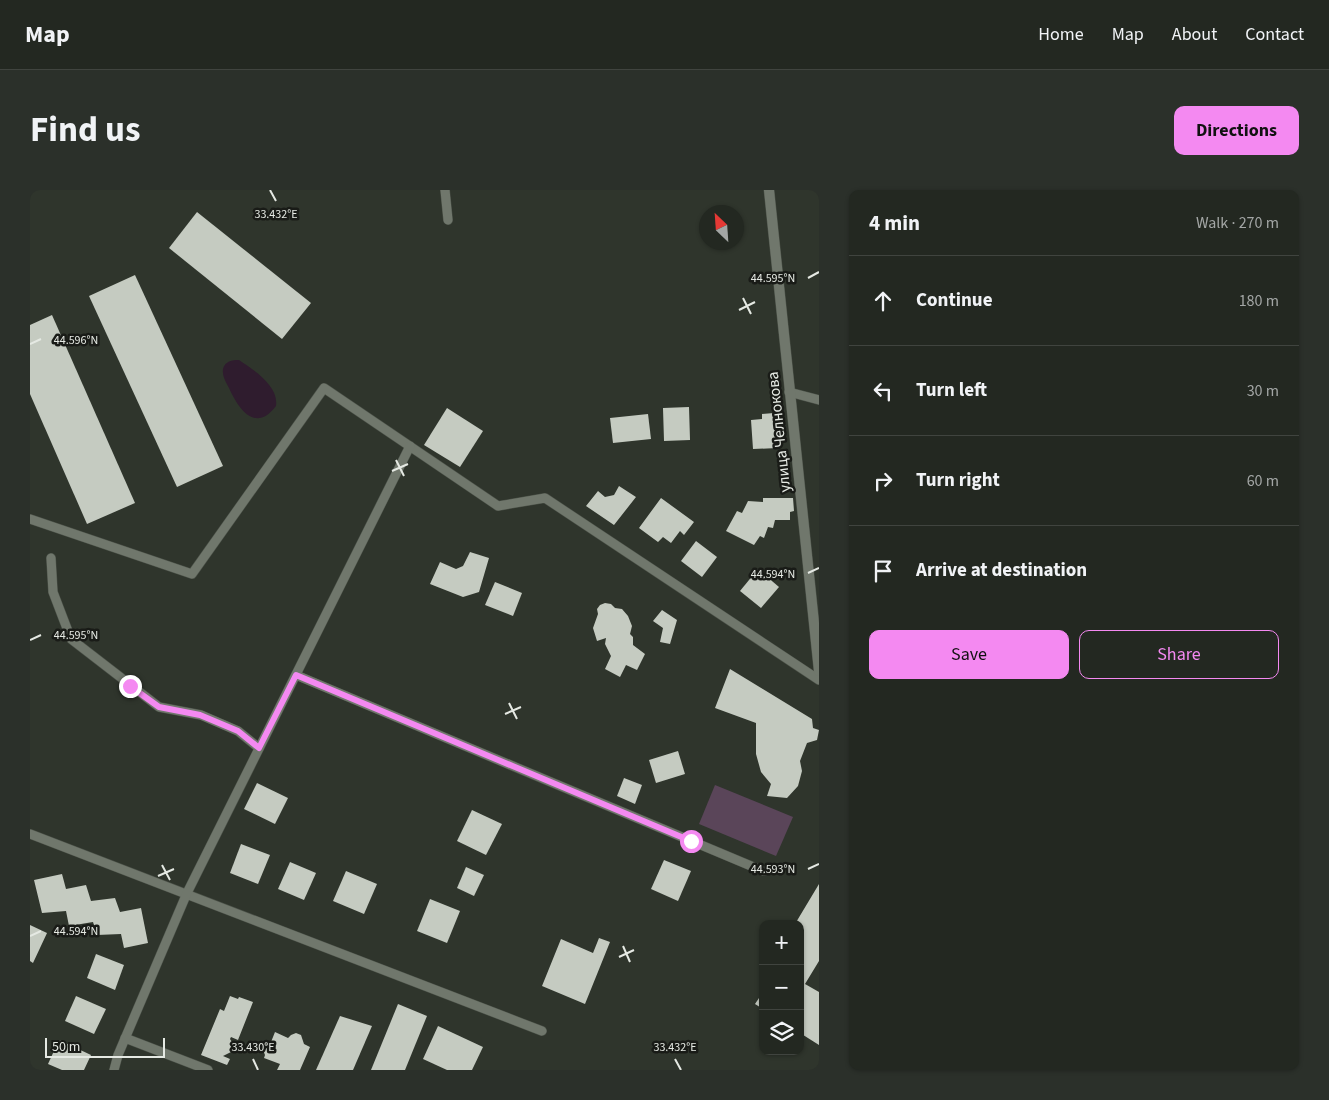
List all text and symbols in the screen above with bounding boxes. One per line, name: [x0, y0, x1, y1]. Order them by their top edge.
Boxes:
text: Map: [25, 17, 70, 52]
text: Home: [1038, 22, 1084, 47]
text: Map: [1112, 22, 1144, 47]
text: About: [1172, 22, 1217, 47]
text: Contact: [1245, 22, 1304, 47]
text: Find us: [30, 105, 140, 155]
button: Directions: [1174, 106, 1299, 155]
north arrow: [699, 205, 744, 250]
text: 33.432°E: [254, 206, 298, 223]
text: 4 min: [869, 208, 920, 238]
text: Walk · 270 m: [1196, 212, 1279, 234]
text: 44.595°N: [751, 270, 795, 287]
icon: ahead: [869, 287, 897, 315]
text: Continue: [916, 287, 993, 314]
text: 180 m: [1239, 290, 1279, 312]
text: 44.596°N: [54, 332, 98, 349]
street label: улица Челнокова: [762, 371, 796, 493]
icon: left: [869, 377, 897, 405]
text: Turn left: [916, 377, 987, 404]
text: 30 m: [1247, 380, 1279, 402]
icon: right: [869, 467, 897, 495]
text: Turn right: [916, 467, 1000, 494]
text: 60 m: [1247, 470, 1279, 492]
icon: arrive: [869, 557, 897, 585]
text: Arrive at destination: [916, 557, 1087, 584]
text: 44.594°N: [751, 566, 795, 583]
text: 44.595°N: [54, 627, 98, 644]
button: Save: [869, 630, 1069, 679]
button: Share: [1079, 630, 1279, 679]
route end: [119, 675, 142, 698]
route start: [680, 830, 703, 853]
text: 44.593°N: [751, 861, 795, 878]
map controls: [759, 920, 804, 1055]
button: +: [759, 920, 804, 965]
text: 44.594°N: [54, 923, 98, 940]
button: −: [759, 965, 804, 1010]
button: layers: [759, 1010, 804, 1055]
scale bar: [45, 1035, 165, 1058]
text: 50 m: [52, 1037, 80, 1057]
text: 33.430°E: [231, 1039, 275, 1056]
text: 33.432°E: [653, 1039, 697, 1056]

